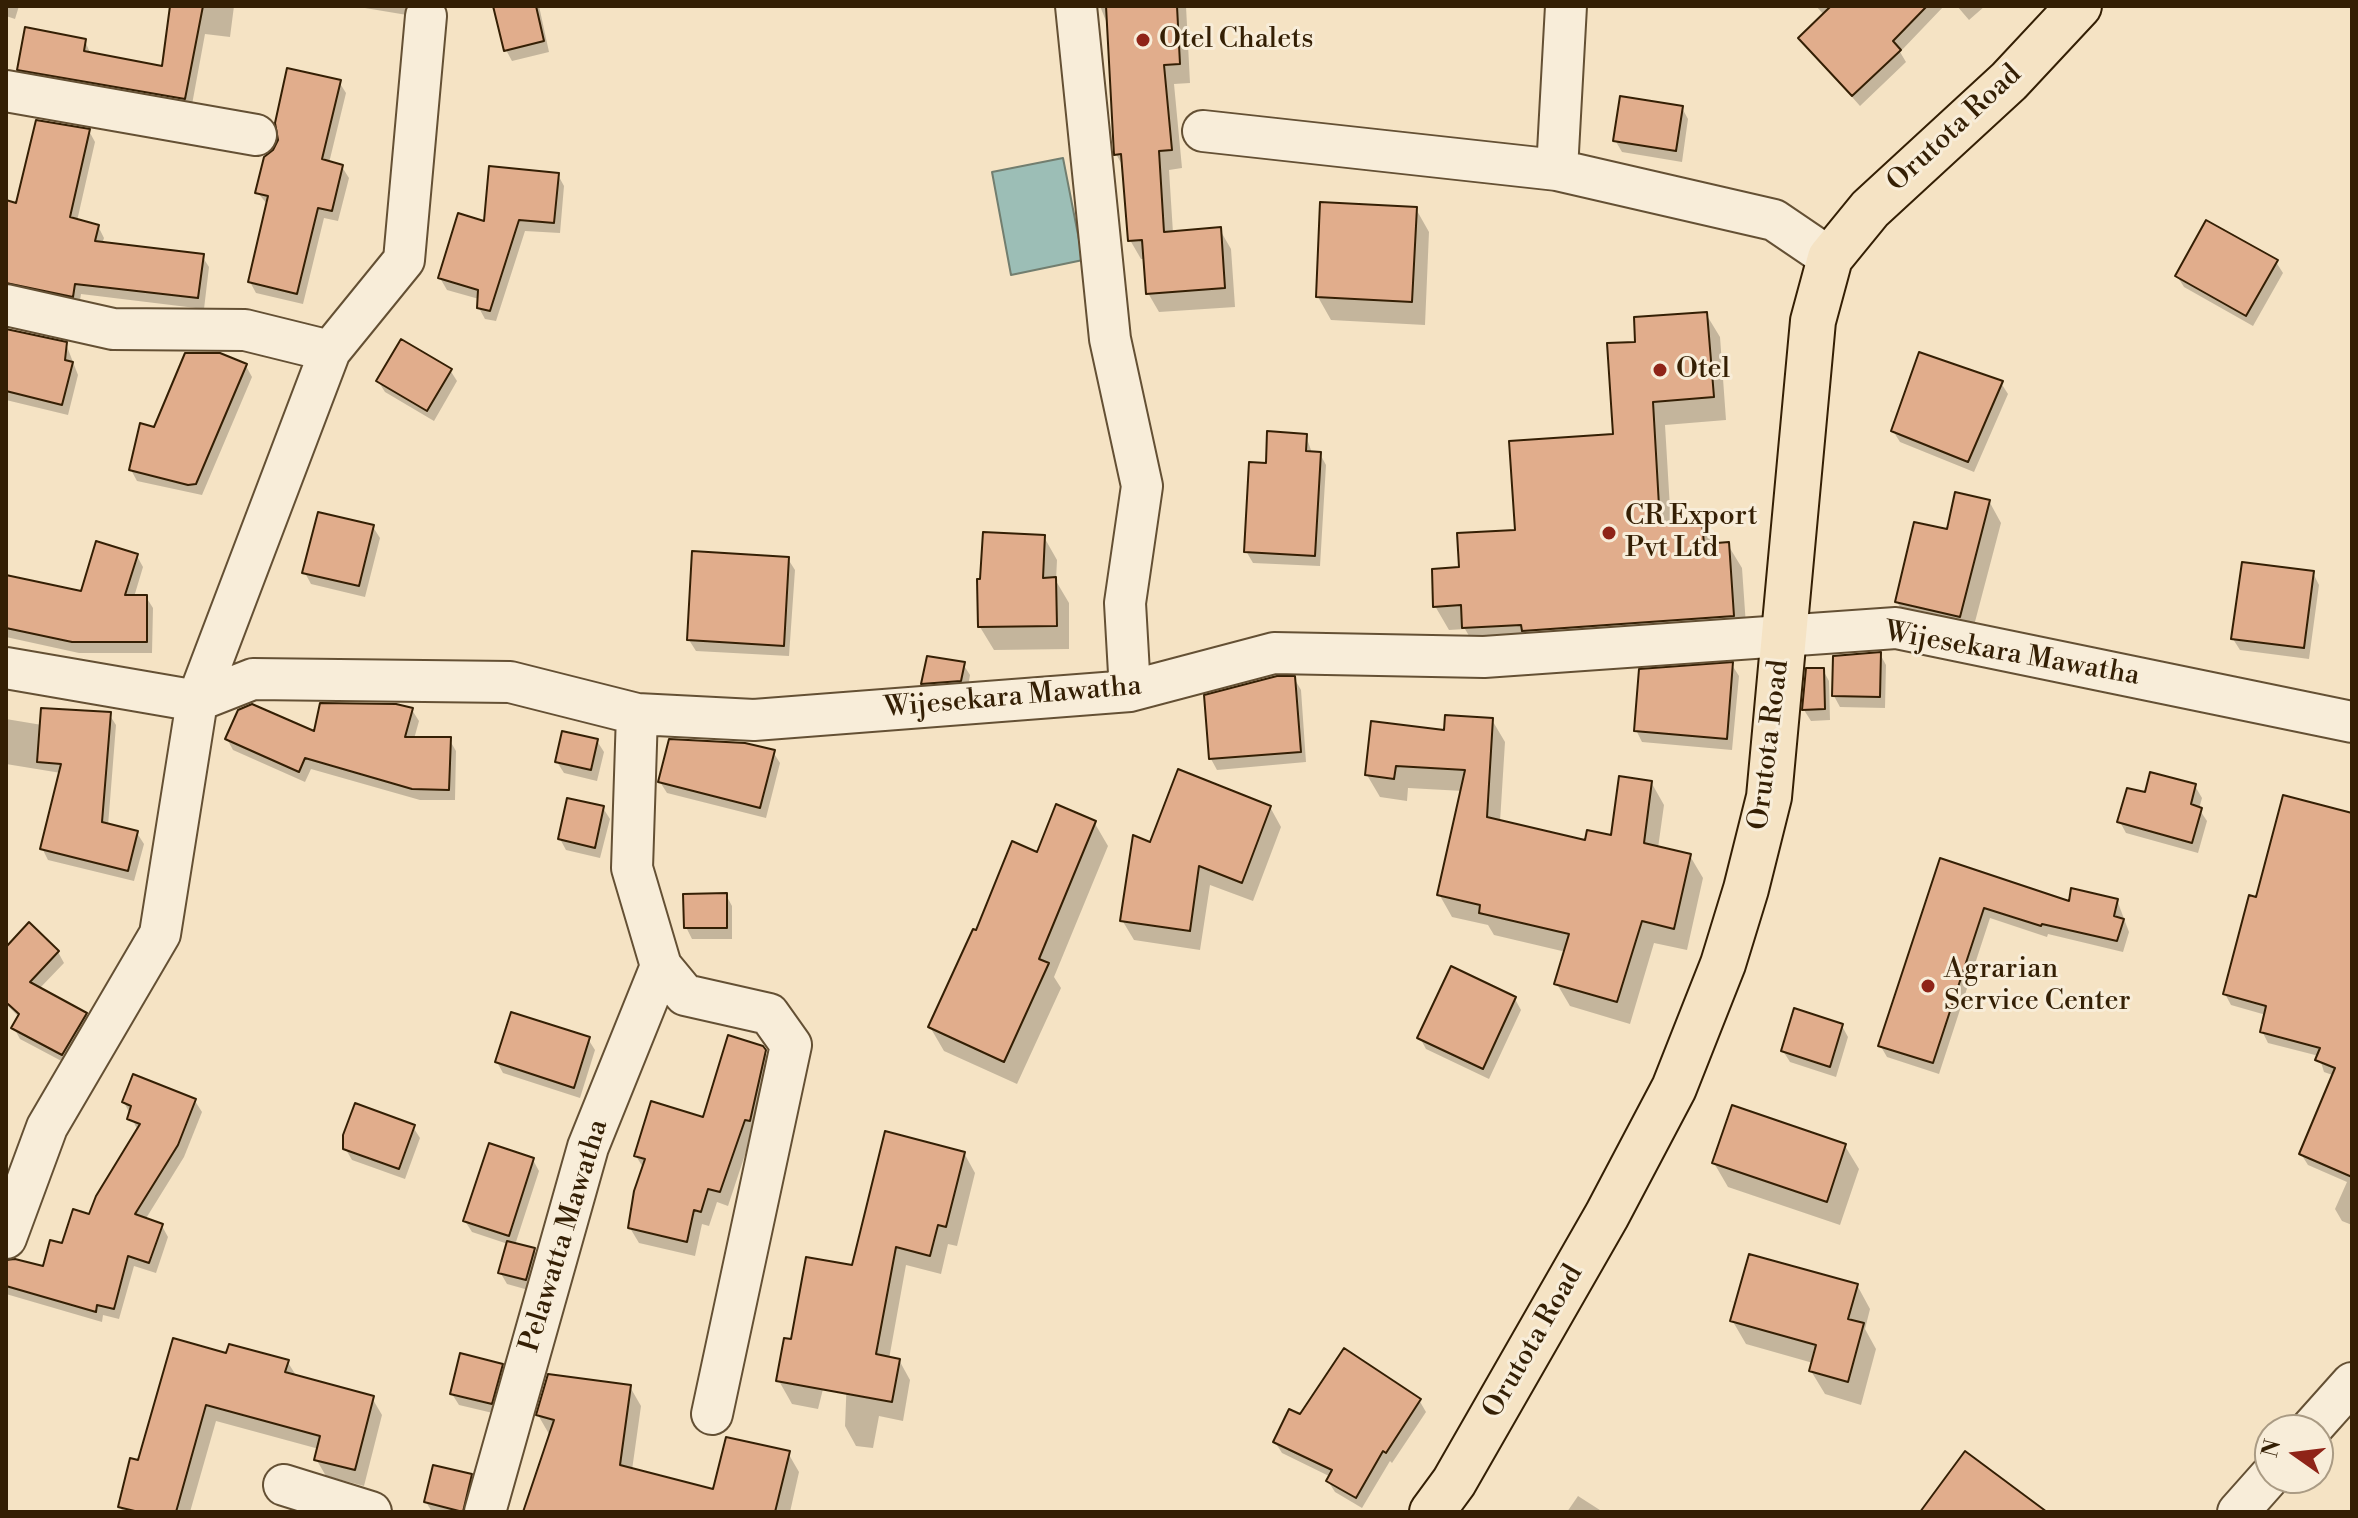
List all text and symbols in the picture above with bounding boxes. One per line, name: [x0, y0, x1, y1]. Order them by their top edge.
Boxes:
place label: Otel Chalets: [1159, 23, 1313, 57]
marker: Otel Chalets: [1134, 31, 1152, 49]
street label: Orutota Road: [1881, 58, 2029, 200]
place label: Otel: [1676, 353, 1730, 387]
marker: Otel: [1651, 361, 1669, 379]
place label: CR Export Pvt Ltd: [1625, 500, 1758, 566]
marker: CR Export Pvt Ltd: [1600, 524, 1618, 542]
street label: Wijesekara Mawatha: [1882, 616, 2142, 694]
street label: Orutota Road: [1743, 658, 1797, 832]
street label: Wijesekara Mawatha: [883, 670, 1143, 726]
place label: Agrarian Service Center: [1944, 953, 2131, 1019]
marker: Agrarian Service Center: [1919, 977, 1937, 995]
street label: Pelawatta Mawatha: [514, 1116, 616, 1356]
street label: Orutota Road: [1477, 1260, 1591, 1424]
north arrow: [2254, 1414, 2334, 1494]
text: N: [2257, 1437, 2287, 1460]

